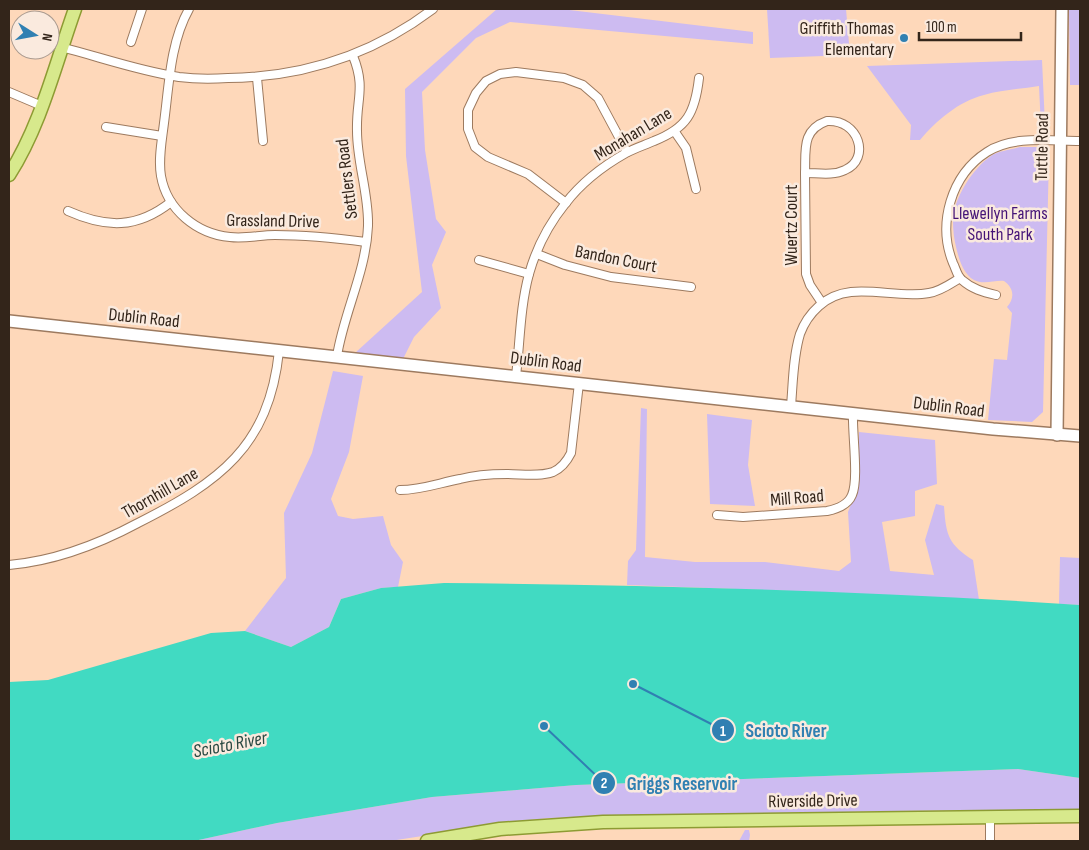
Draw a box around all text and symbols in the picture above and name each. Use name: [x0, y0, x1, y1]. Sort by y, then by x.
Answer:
north arrow: [10, 10, 60, 60]
scale bar: [919, 10, 1022, 42]
place label: Griffith Thomas Elementary: [799, 18, 894, 60]
text: 100 m: [926, 18, 957, 37]
text: N: [38, 32, 56, 43]
marker: Griffith Thomas Elementary: [898, 32, 910, 44]
street label: Monahan Lane: [591, 103, 675, 165]
street label: Tuttle Road: [1031, 113, 1053, 181]
street label: Settlers Road: [332, 138, 362, 220]
street label: Wuertz Court: [781, 184, 802, 266]
park label: Llewellyn Farms South Park: [952, 203, 1048, 245]
street label: Grassland Drive: [226, 210, 320, 232]
street label: Bandon Court: [573, 241, 659, 277]
street label: Dublin Road: [107, 304, 181, 332]
street label: Dublin Road: [509, 347, 583, 377]
street label: Dublin Road: [912, 392, 986, 422]
street label: Thornhill Lane: [118, 463, 202, 523]
street label: Mill Road: [769, 485, 825, 511]
callout: Scioto River: [710, 713, 836, 747]
text: Scioto River: [745, 720, 827, 743]
text: 1: [720, 722, 726, 741]
water label: Scioto River: [191, 726, 269, 763]
callout: Griggs Reservoir: [592, 766, 747, 800]
text: Griggs Reservoir: [627, 773, 737, 796]
text: 2: [601, 774, 607, 793]
street label: Riverside Drive: [768, 790, 858, 812]

